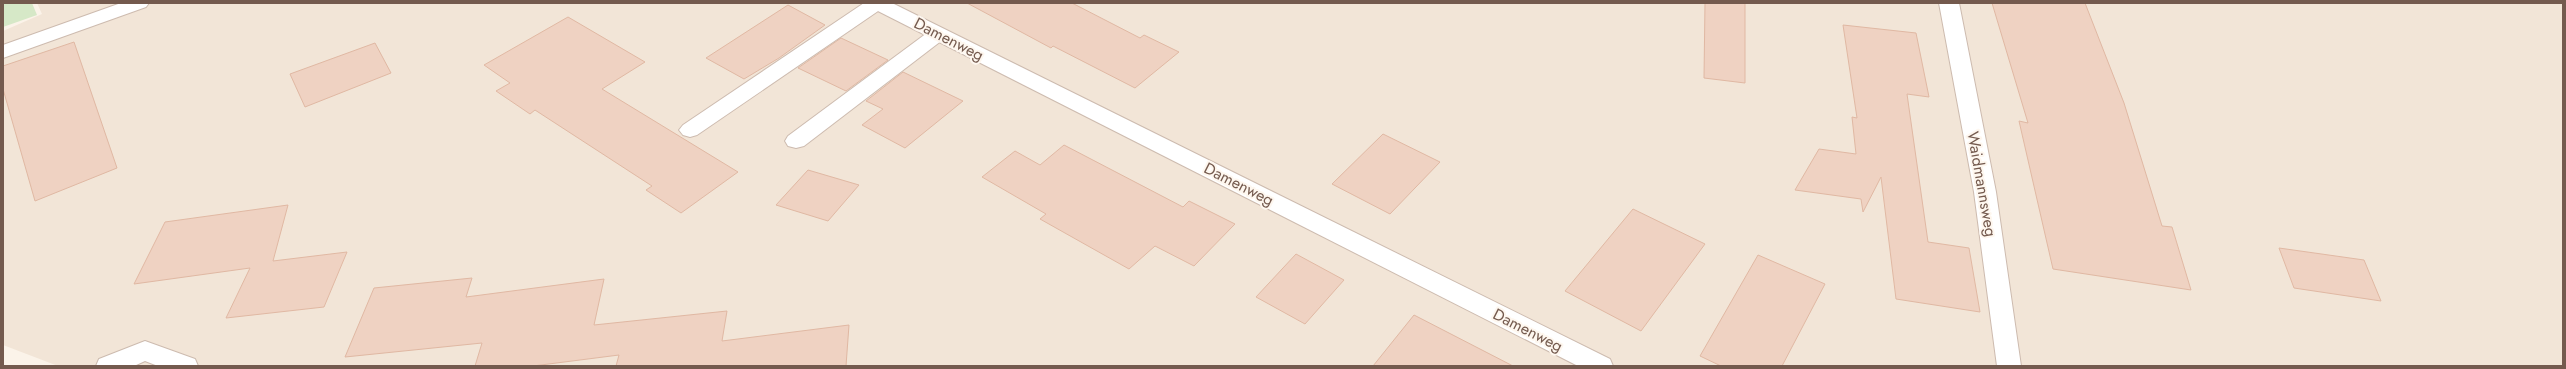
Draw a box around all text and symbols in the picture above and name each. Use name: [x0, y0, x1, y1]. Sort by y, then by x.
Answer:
street label: Damenweg: [910, 12, 988, 66]
street label: Waidmannsweg: [1961, 130, 2003, 238]
street label: Damenweg: [1200, 157, 1278, 211]
street label: Damenweg: [1489, 303, 1567, 357]

